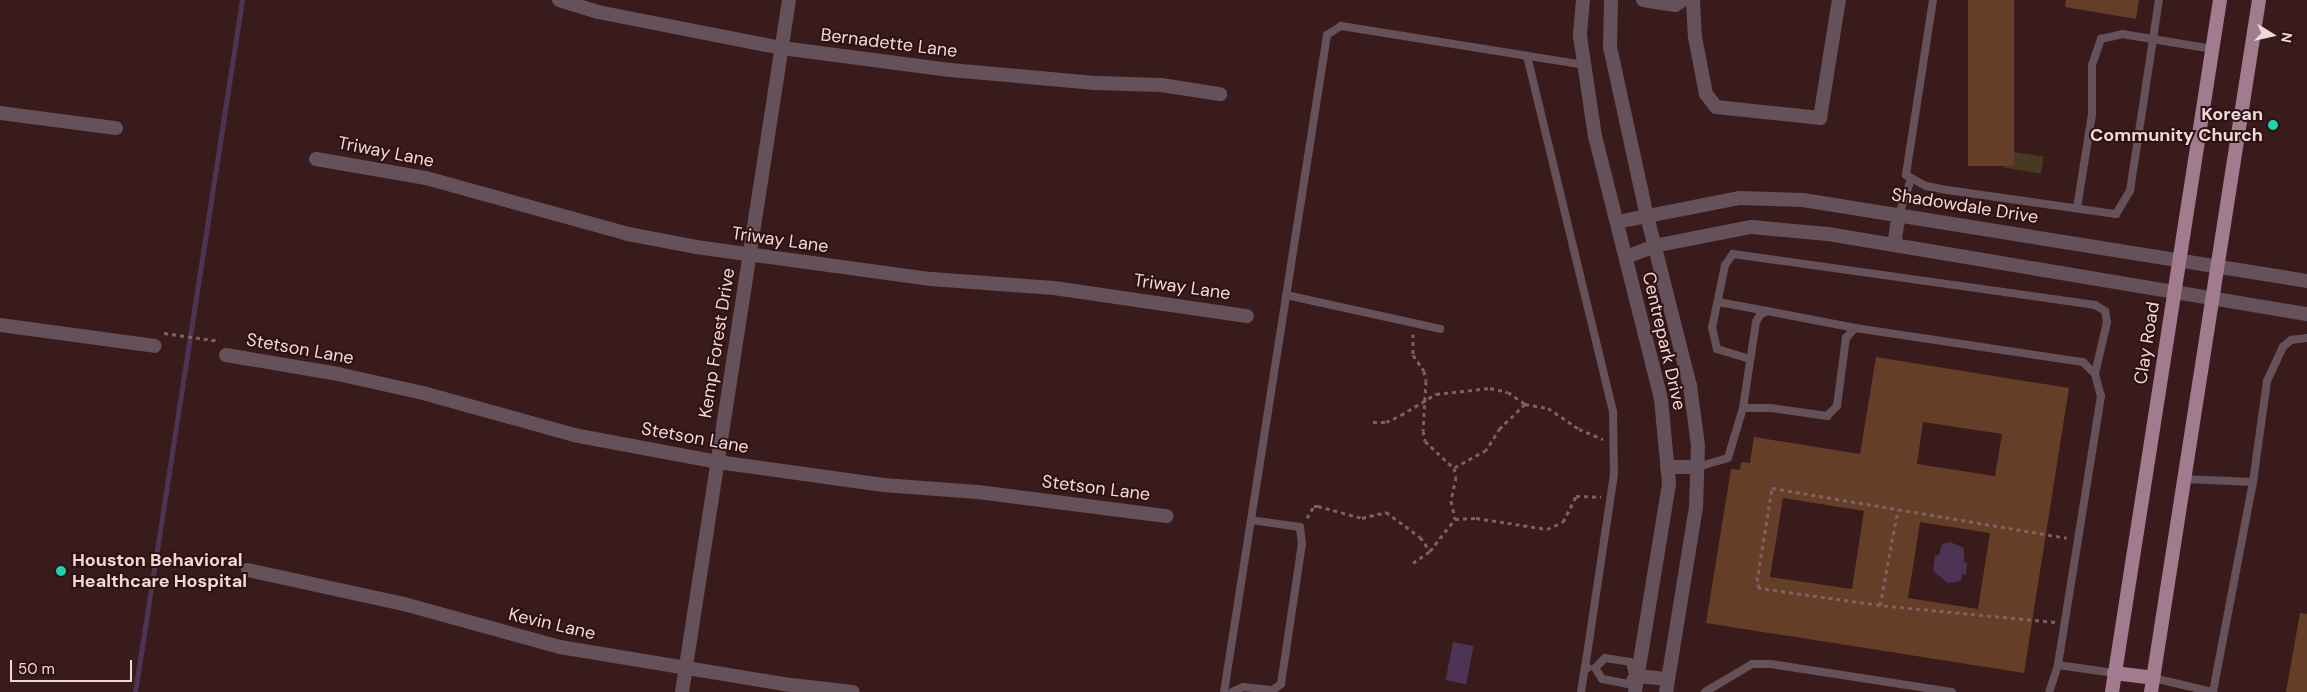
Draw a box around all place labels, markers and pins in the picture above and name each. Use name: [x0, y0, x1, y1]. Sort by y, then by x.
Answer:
place label: Korean Community Church: [2090, 104, 2263, 146]
marker: Korean Community Church: [2267, 119, 2279, 131]
place label: Houston Behavioral Healthcare Hospital: [72, 550, 247, 592]
marker: Houston Behavioral Healthcare Hospital: [54, 564, 68, 578]

